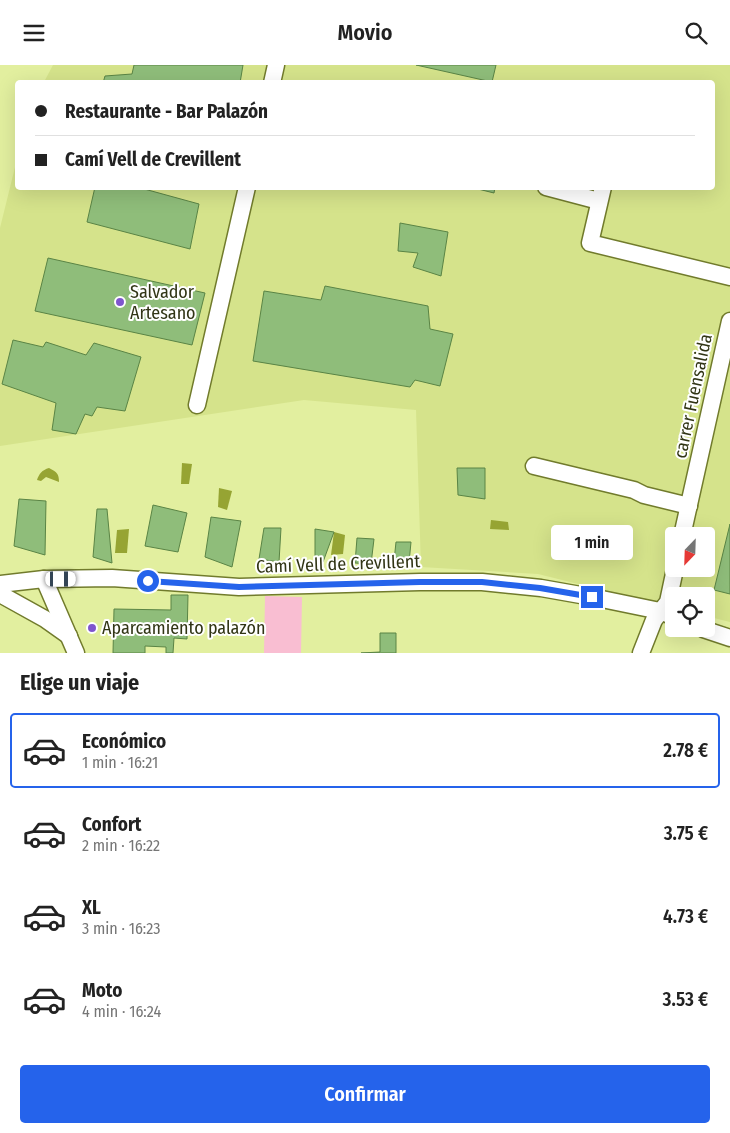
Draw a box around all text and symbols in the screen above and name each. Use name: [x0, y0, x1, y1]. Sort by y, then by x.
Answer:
icon: menu: [20, 19, 48, 47]
text: Movio: [337, 19, 393, 46]
icon: search: [682, 19, 710, 47]
text: Restaurante - Bar Palazón: [65, 100, 268, 123]
text: Camí Vell de Crevillent: [65, 148, 241, 171]
place label: Salvador Artesano: [130, 281, 196, 324]
marker: Salvador Artesano: [114, 296, 126, 308]
street label: carrer Fuensalida: [669, 332, 717, 460]
callout: 1 min: [551, 525, 633, 559]
north arrow: [665, 527, 715, 577]
map controls: [665, 527, 715, 637]
text: 1 min: [575, 533, 609, 552]
street label: Camí Vell de Crevillent: [256, 550, 421, 578]
route start: [137, 570, 159, 592]
car: [46, 572, 76, 587]
route end: [581, 586, 603, 608]
button: locate: [665, 587, 715, 637]
place label: Aparcamiento palazón: [102, 617, 265, 639]
marker: Aparcamiento palazón: [86, 622, 98, 634]
text: Elige un viaje: [20, 669, 139, 696]
icon: car: [22, 728, 67, 773]
text: Económico: [82, 730, 166, 753]
text: 2.78 €: [663, 739, 708, 762]
text: 1 min · 16:21: [82, 753, 158, 772]
icon: car: [22, 811, 67, 856]
text: Confort: [82, 813, 142, 836]
text: 3.75 €: [664, 822, 708, 845]
text: 2 min · 16:22: [82, 836, 160, 855]
icon: car: [22, 894, 67, 939]
text: XL: [82, 896, 101, 919]
text: 4.73 €: [663, 905, 708, 928]
text: 3 min · 16:23: [82, 919, 160, 938]
icon: car: [22, 977, 67, 1022]
text: Moto: [82, 979, 122, 1002]
text: 3.53 €: [662, 988, 708, 1011]
text: 4 min · 16:24: [82, 1002, 161, 1021]
button: Confirmar: [20, 1065, 710, 1123]

